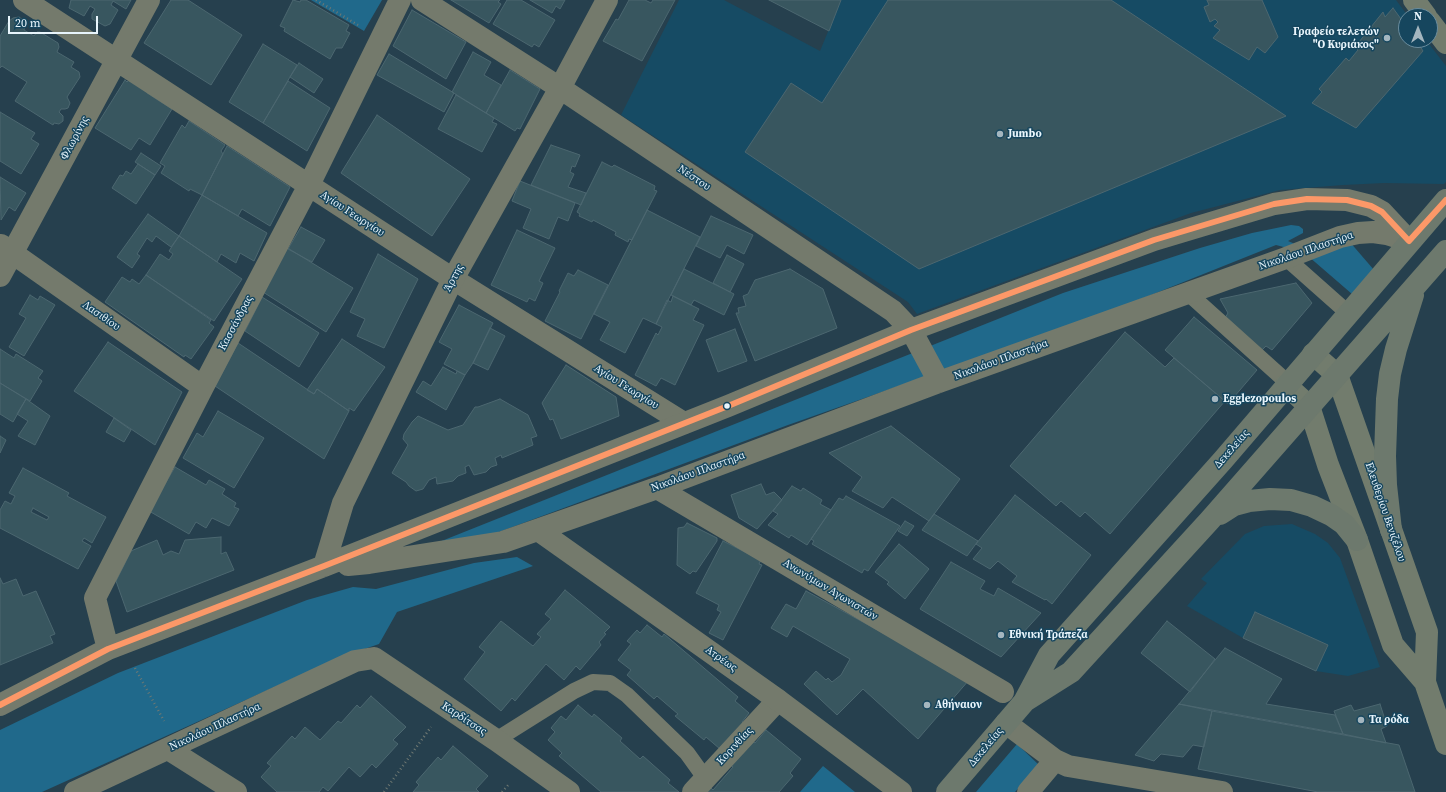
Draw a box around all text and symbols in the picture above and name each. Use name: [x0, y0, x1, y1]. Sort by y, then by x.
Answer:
scale bar: [10, 8, 100, 34]
north arrow: [1398, 8, 1438, 48]
text: N: [1414, 9, 1422, 24]
text: 20 m: [15, 15, 41, 31]
place label: Γραφείο τελετών "Ο Κυριάκος": [1293, 25, 1379, 51]
marker: Γραφείο τελετών "Ο Κυριάκος": [1382, 33, 1392, 43]
street label: Φλωρίνης: [58, 114, 92, 162]
place label: Jumbo: [1008, 127, 1042, 141]
marker: Jumbo: [995, 129, 1005, 139]
street label: Νέστου: [675, 162, 713, 194]
street label: Αγίου Γεωργίου: [317, 188, 387, 240]
street label: Νικολάου Πλαστήρα: [1257, 229, 1355, 273]
street label: Άρτης: [441, 262, 467, 294]
street label: Κασσάνδρας: [216, 293, 256, 353]
street label: Λασιθίου: [80, 298, 122, 334]
street label: Νικολάου Πλαστήρα: [952, 337, 1050, 383]
street label: Αγίου Γεωργίου: [591, 362, 661, 412]
place label: Egglezopoulos: [1223, 392, 1296, 406]
marker: Egglezopoulos: [1210, 394, 1220, 404]
unlabelled marker: [722, 401, 732, 411]
street label: Δεκελείας: [1212, 427, 1252, 471]
street label: Νικολάου Πλαστήρα: [649, 449, 747, 495]
street label: Ελευθερίου Βενιζέλου: [1362, 461, 1408, 563]
street label: Ανωνύμων Αγωνιστών: [780, 557, 880, 623]
place label: Εθνική Τράπεζα: [1009, 628, 1088, 642]
marker: Εθνική Τράπεζα: [996, 630, 1006, 640]
street label: Ατρέως: [702, 643, 740, 675]
place label: Αθήναιον: [935, 698, 982, 712]
street label: Νικολάου Πλαστήρα: [167, 700, 263, 754]
street label: Καρδίτσας: [439, 700, 489, 738]
marker: Αθήναιον: [922, 700, 932, 710]
place label: Τα ρόδα: [1369, 713, 1409, 727]
marker: Τα ρόδα: [1356, 715, 1366, 725]
street label: Κορινθίας: [714, 724, 756, 768]
street label: Δεκελείας: [966, 725, 1006, 769]

